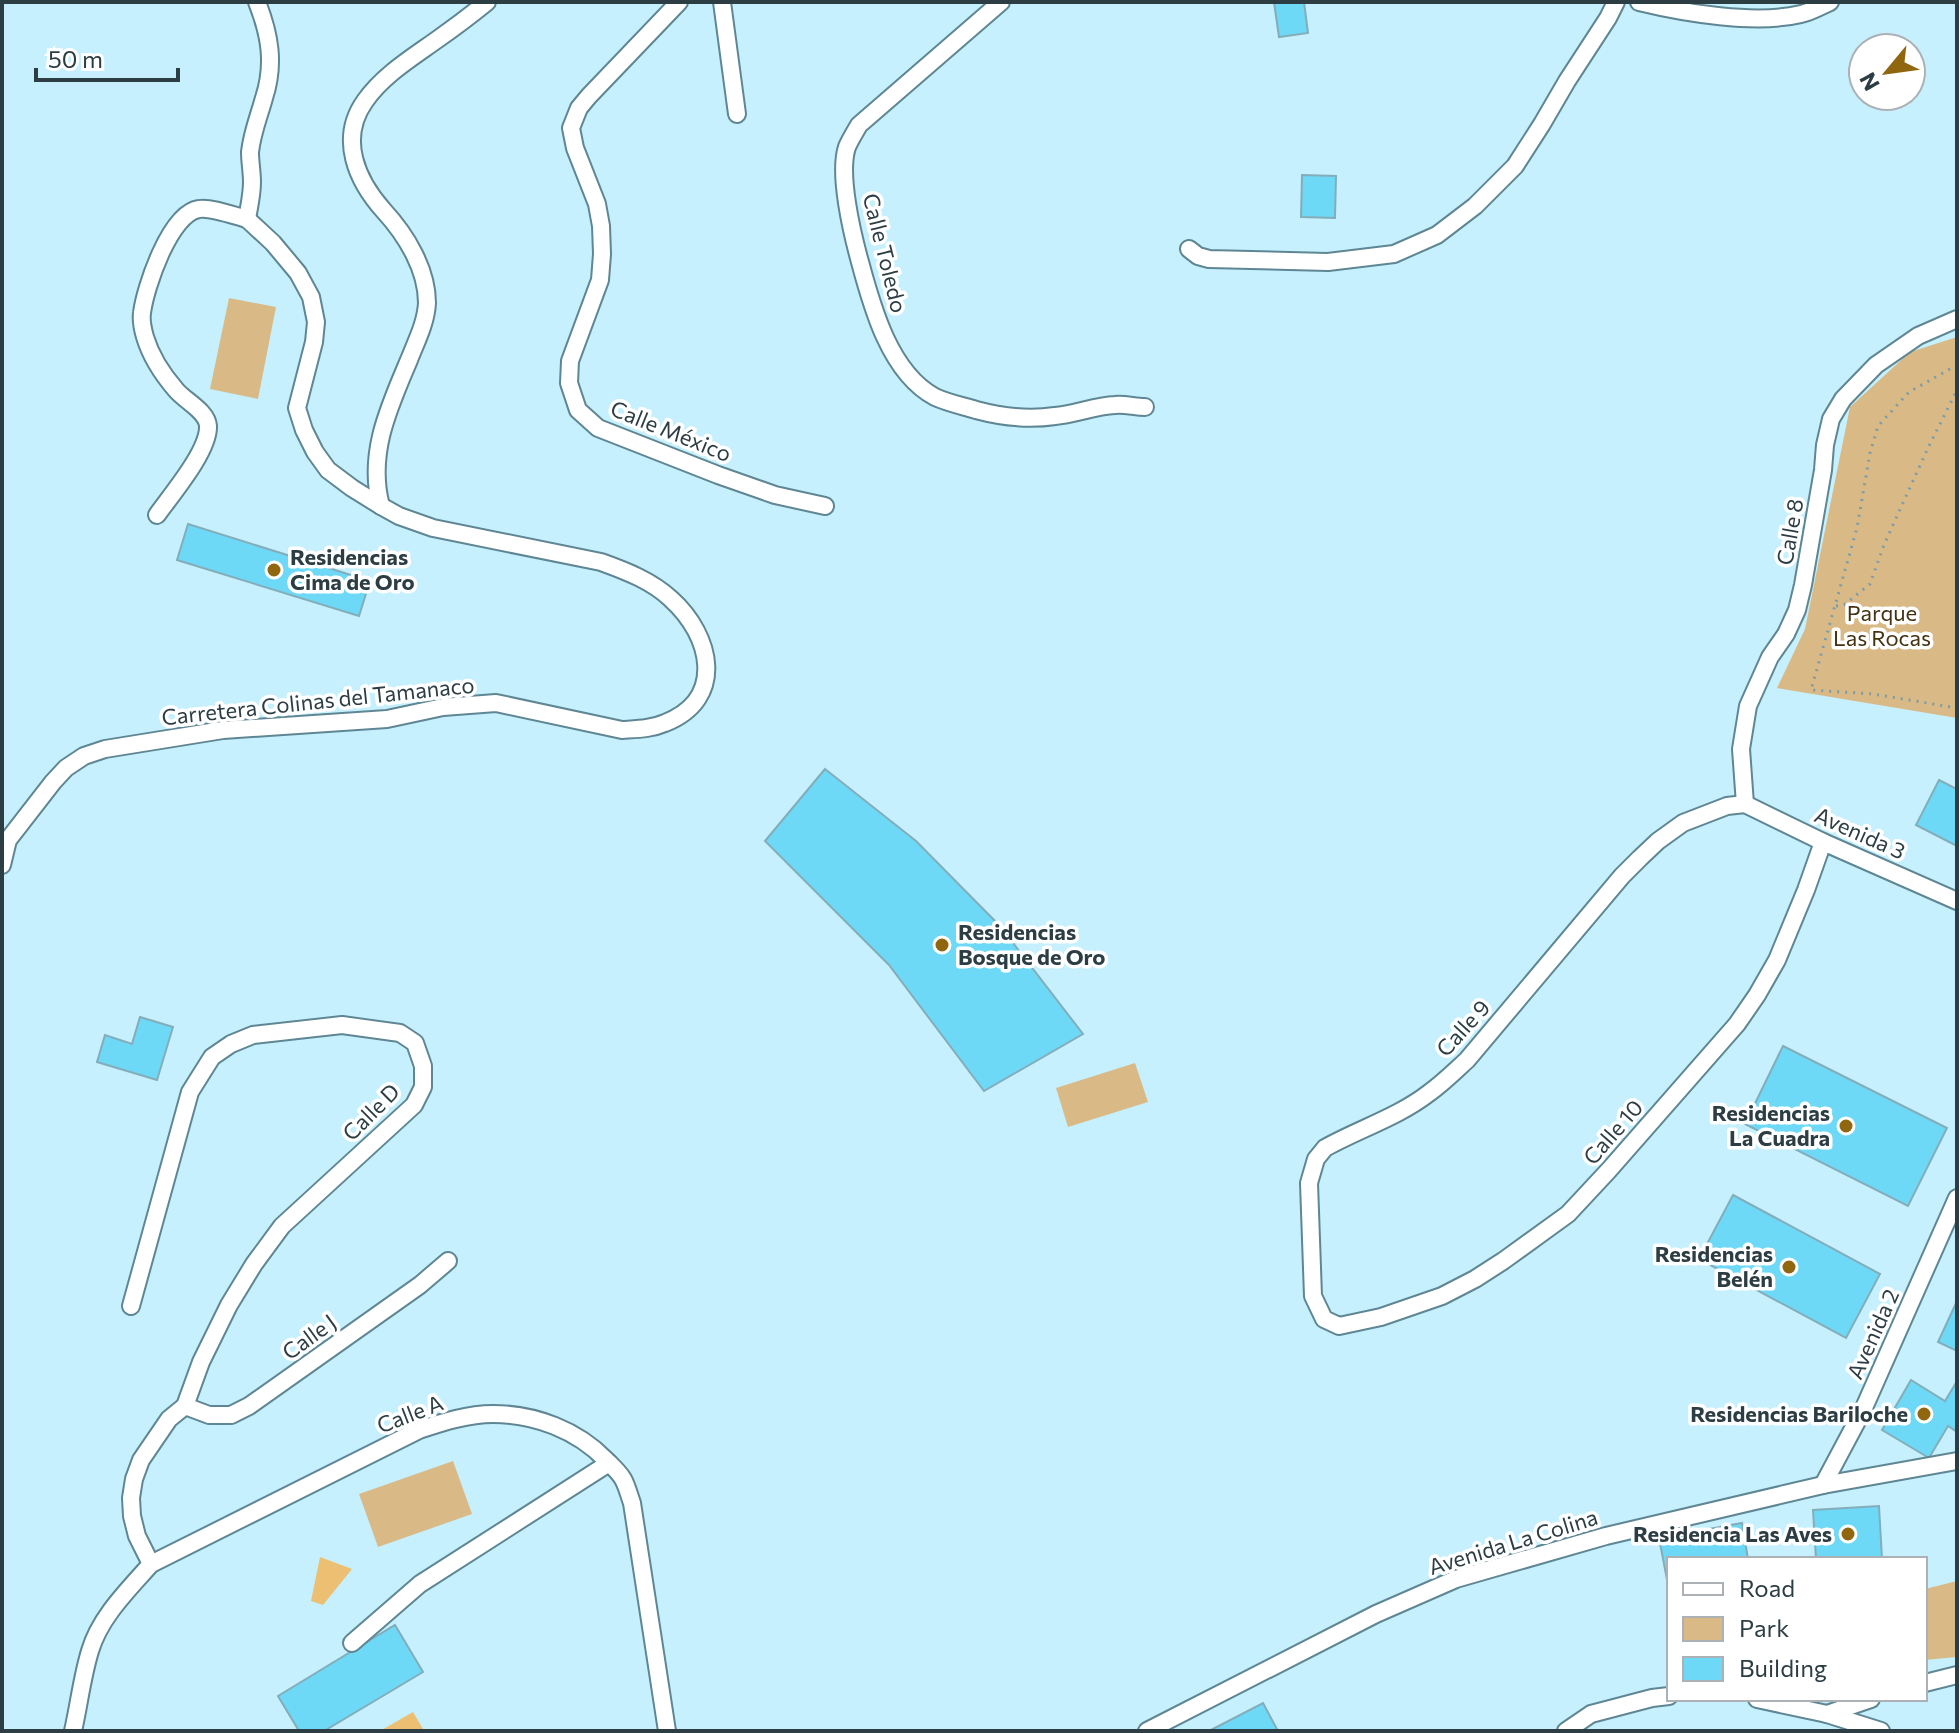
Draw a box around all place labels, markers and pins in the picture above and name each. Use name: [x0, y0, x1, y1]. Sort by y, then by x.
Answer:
place label: Residencias Cima de Oro: [290, 543, 415, 595]
marker: Residencias Cima de Oro: [265, 561, 283, 579]
place label: Residencias Bosque de Oro: [958, 918, 1106, 970]
marker: Residencias Bosque de Oro: [933, 936, 951, 954]
place label: Residencias La Cuadra: [1712, 1099, 1830, 1151]
marker: Residencias La Cuadra: [1837, 1117, 1855, 1135]
place label: Residencias Belén: [1655, 1240, 1773, 1292]
marker: Residencias Belén: [1780, 1258, 1798, 1276]
place label: Residencias Bariloche: [1690, 1400, 1908, 1427]
marker: Residencias Bariloche: [1915, 1405, 1933, 1423]
place label: Residencia Las Aves: [1633, 1520, 1832, 1547]
marker: Residencia Las Aves: [1839, 1525, 1857, 1543]

